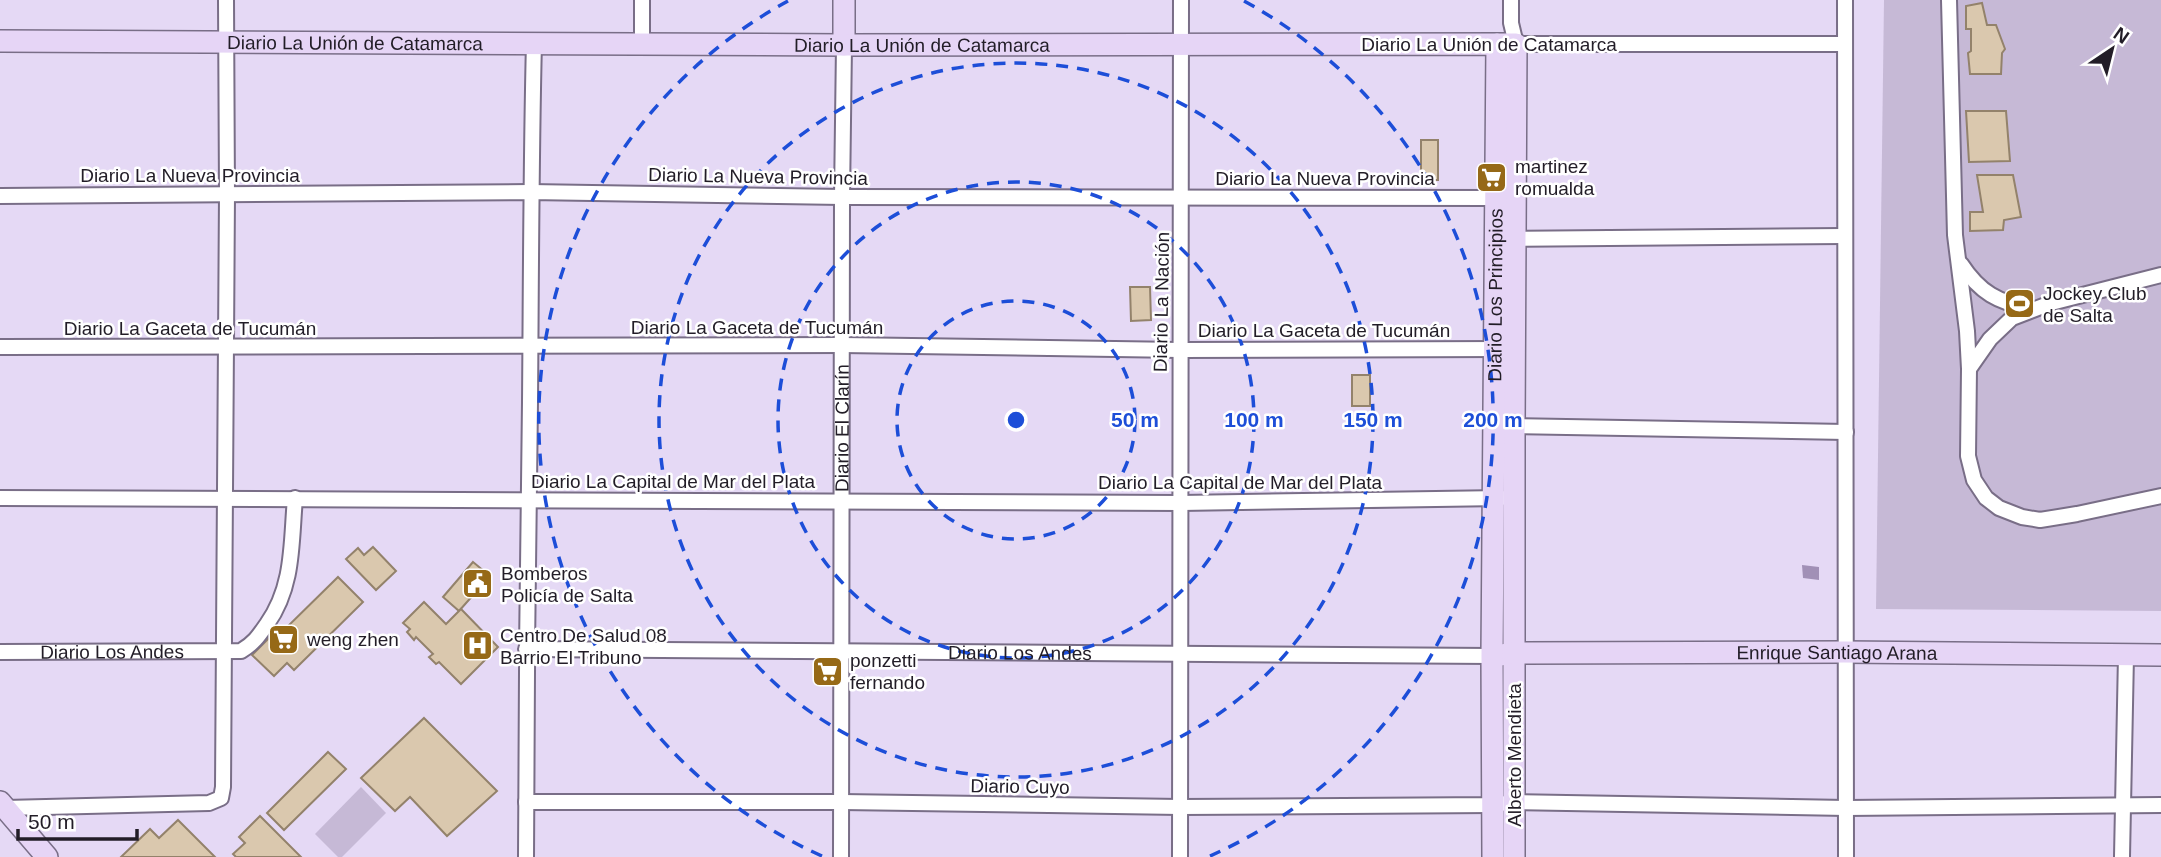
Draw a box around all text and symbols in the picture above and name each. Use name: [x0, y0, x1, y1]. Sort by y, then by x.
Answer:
north arrow: [2077, 14, 2147, 84]
text: N: [2110, 23, 2133, 48]
street label: Diario La Unión de Catamarca: [227, 32, 483, 54]
street label: Diario La Unión de Catamarca: [1361, 34, 1617, 55]
street label: Diario La Unión de Catamarca: [794, 35, 1050, 56]
place label: martinez romualda: [1515, 156, 1595, 199]
supermarket icon: martinez romualda: [1475, 160, 1509, 194]
street label: Diario La Nueva Provincia: [648, 164, 868, 189]
street label: Diario La Nueva Provincia: [80, 165, 300, 186]
street label: Diario La Nueva Provincia: [1215, 168, 1435, 189]
street label: Diario Los Principios: [1484, 208, 1507, 382]
street label: Diario La Nación: [1150, 232, 1173, 372]
place label: Jockey Club de Salta: [2043, 283, 2147, 326]
sports icon: Jockey Club de Salta: [2003, 287, 2037, 321]
street label: Diario La Gaceta de Tucumán: [631, 317, 883, 338]
street label: Diario La Gaceta de Tucumán: [64, 318, 316, 339]
street label: Diario La Gaceta de Tucumán: [1198, 320, 1450, 341]
street label: Diario El Clarín: [832, 364, 853, 492]
centre of rings: [1004, 408, 1028, 432]
text: 50 m: [1111, 408, 1159, 431]
text: 100 m: [1224, 408, 1284, 431]
text: 150 m: [1343, 408, 1403, 431]
text: 200 m: [1463, 408, 1523, 431]
street label: Diario La Capital de Mar del Plata: [531, 471, 815, 492]
street label: Diario La Capital de Mar del Plata: [1098, 472, 1382, 493]
place label: Bomberos Policía de Salta: [501, 563, 633, 606]
public building icon: Bomberos Policía de Salta: [461, 567, 495, 601]
supermarket icon: weng zhen: [267, 622, 301, 656]
place label: Centro De Salud 08 Barrio El Tribuno: [500, 625, 667, 668]
place label: weng zhen: [306, 629, 399, 650]
hospital icon: Centro De Salud 08 Barrio El Tribuno: [460, 629, 494, 663]
street label: Diario Los Andes: [40, 641, 184, 663]
street label: Diario Los Andes: [948, 642, 1092, 664]
street label: Enrique Santiago Arana: [1736, 642, 1938, 664]
place label: ponzetti fernando: [850, 650, 925, 693]
supermarket icon: ponzetti fernando: [810, 654, 844, 688]
street label: Alberto Mendieta: [1504, 683, 1525, 827]
street label: Diario Cuyo: [970, 775, 1070, 798]
scale bar: [18, 798, 136, 842]
text: 50 m: [28, 810, 75, 833]

